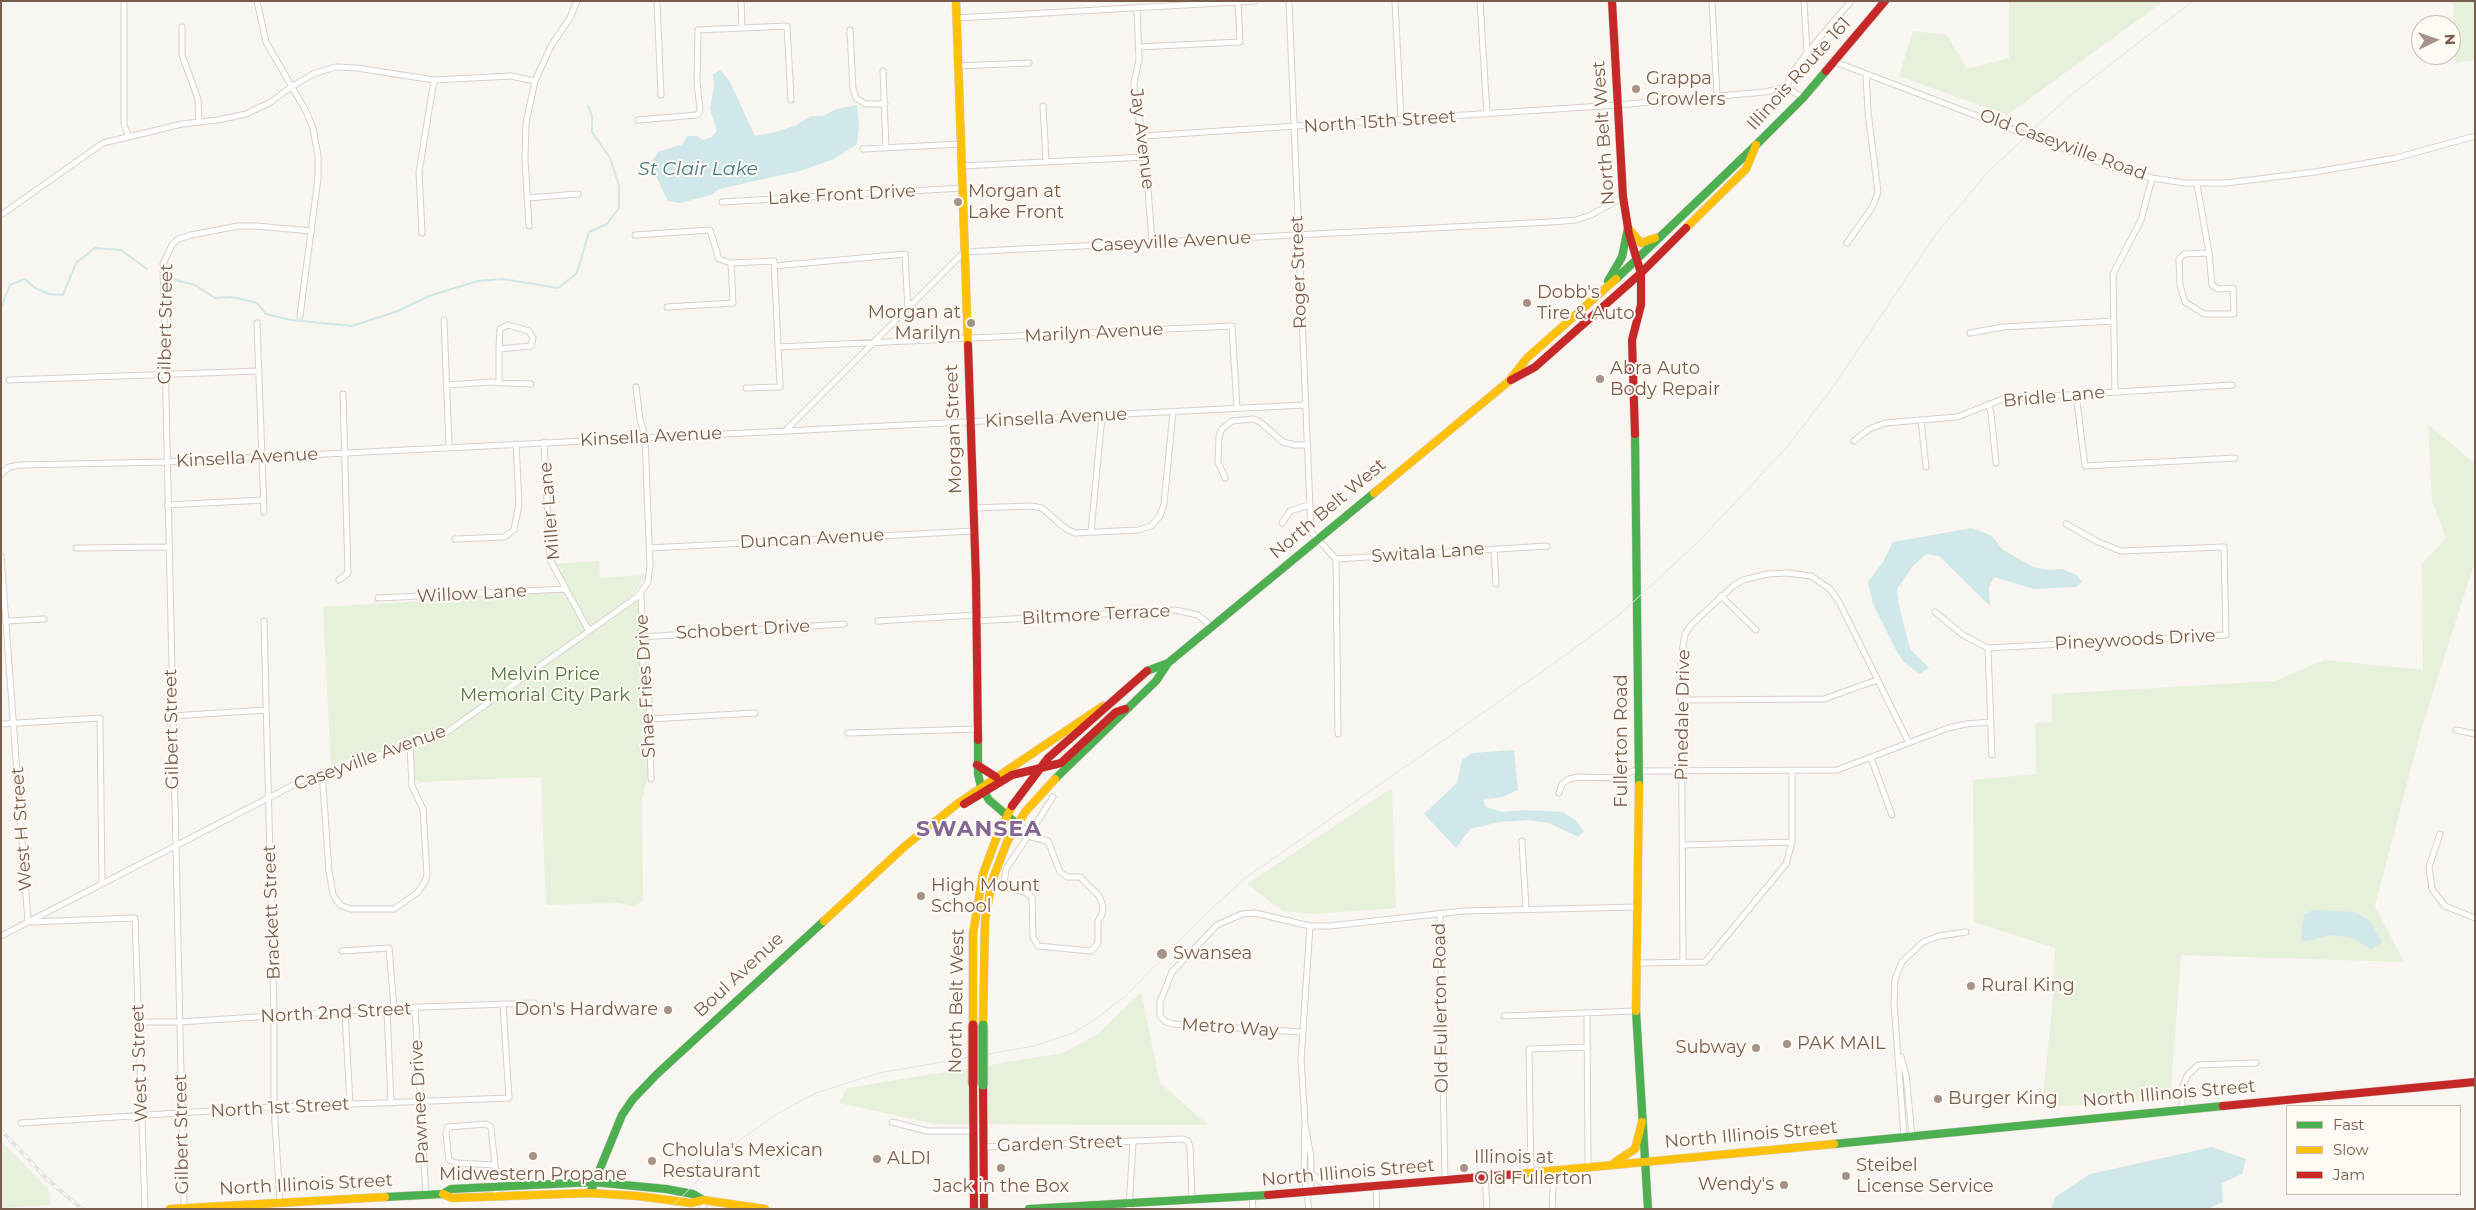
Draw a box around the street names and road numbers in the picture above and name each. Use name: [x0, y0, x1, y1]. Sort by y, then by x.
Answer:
street label: Illinois Route 161: [1743, 13, 1855, 135]
street label: North Belt West: [1588, 60, 1620, 206]
street label: Jay Avenue: [1125, 87, 1159, 191]
street label: Old Caseyville Road: [1976, 105, 2150, 185]
street label: North 15th Street: [1303, 106, 1457, 138]
street label: Lake Front Drive: [768, 180, 916, 210]
street label: Roger Street: [1286, 215, 1312, 329]
street label: Caseyville Avenue: [1090, 227, 1252, 257]
street label: Gilbert Street: [154, 264, 178, 384]
street label: Marilyn Avenue: [1024, 319, 1164, 347]
street label: Morgan Street: [941, 364, 967, 494]
street label: Bridle Lane: [2002, 382, 2106, 412]
street label: Kinsella Avenue: [984, 403, 1128, 433]
street label: Kinsella Avenue: [579, 422, 723, 452]
street label: Kinsella Avenue: [175, 443, 319, 473]
street label: North Belt West: [1266, 454, 1390, 564]
street label: Miller Lane: [535, 461, 565, 561]
street label: Duncan Avenue: [739, 524, 885, 554]
street label: Switala Lane: [1371, 538, 1485, 568]
street label: Willow Lane: [416, 580, 528, 608]
street label: Biltmore Terrace: [1021, 600, 1171, 630]
street label: Shae Fries Drive: [631, 613, 661, 759]
street label: Schobert Drive: [675, 616, 811, 644]
street label: Pineywoods Drive: [2054, 625, 2216, 655]
street label: Pinedale Drive: [1671, 649, 1695, 781]
street label: Gilbert Street: [160, 669, 184, 789]
street label: Fullerton Road: [1611, 674, 1633, 808]
street label: Caseyville Avenue: [291, 720, 449, 796]
street label: West H Street: [7, 766, 37, 892]
street label: Brackett Street: [259, 844, 285, 980]
street label: Old Fullerton Road: [1429, 923, 1453, 1093]
street label: Boul Avenue: [690, 928, 788, 1022]
street label: North Belt West: [945, 928, 969, 1074]
street label: North 2nd Street: [260, 998, 412, 1028]
street label: West J Street: [127, 1003, 153, 1123]
street label: Metro Way: [1181, 1014, 1279, 1042]
street label: Pawnee Drive: [406, 1039, 434, 1165]
street label: Gilbert Street: [170, 1074, 194, 1194]
street label: North Illinois Street: [2082, 1076, 2256, 1112]
street label: North 1st Street: [210, 1094, 350, 1122]
street label: North Illinois Street: [1664, 1117, 1838, 1153]
street label: Garden Street: [997, 1131, 1123, 1157]
street label: North Illinois Street: [1261, 1155, 1435, 1191]
street label: North Illinois Street: [219, 1170, 393, 1200]

